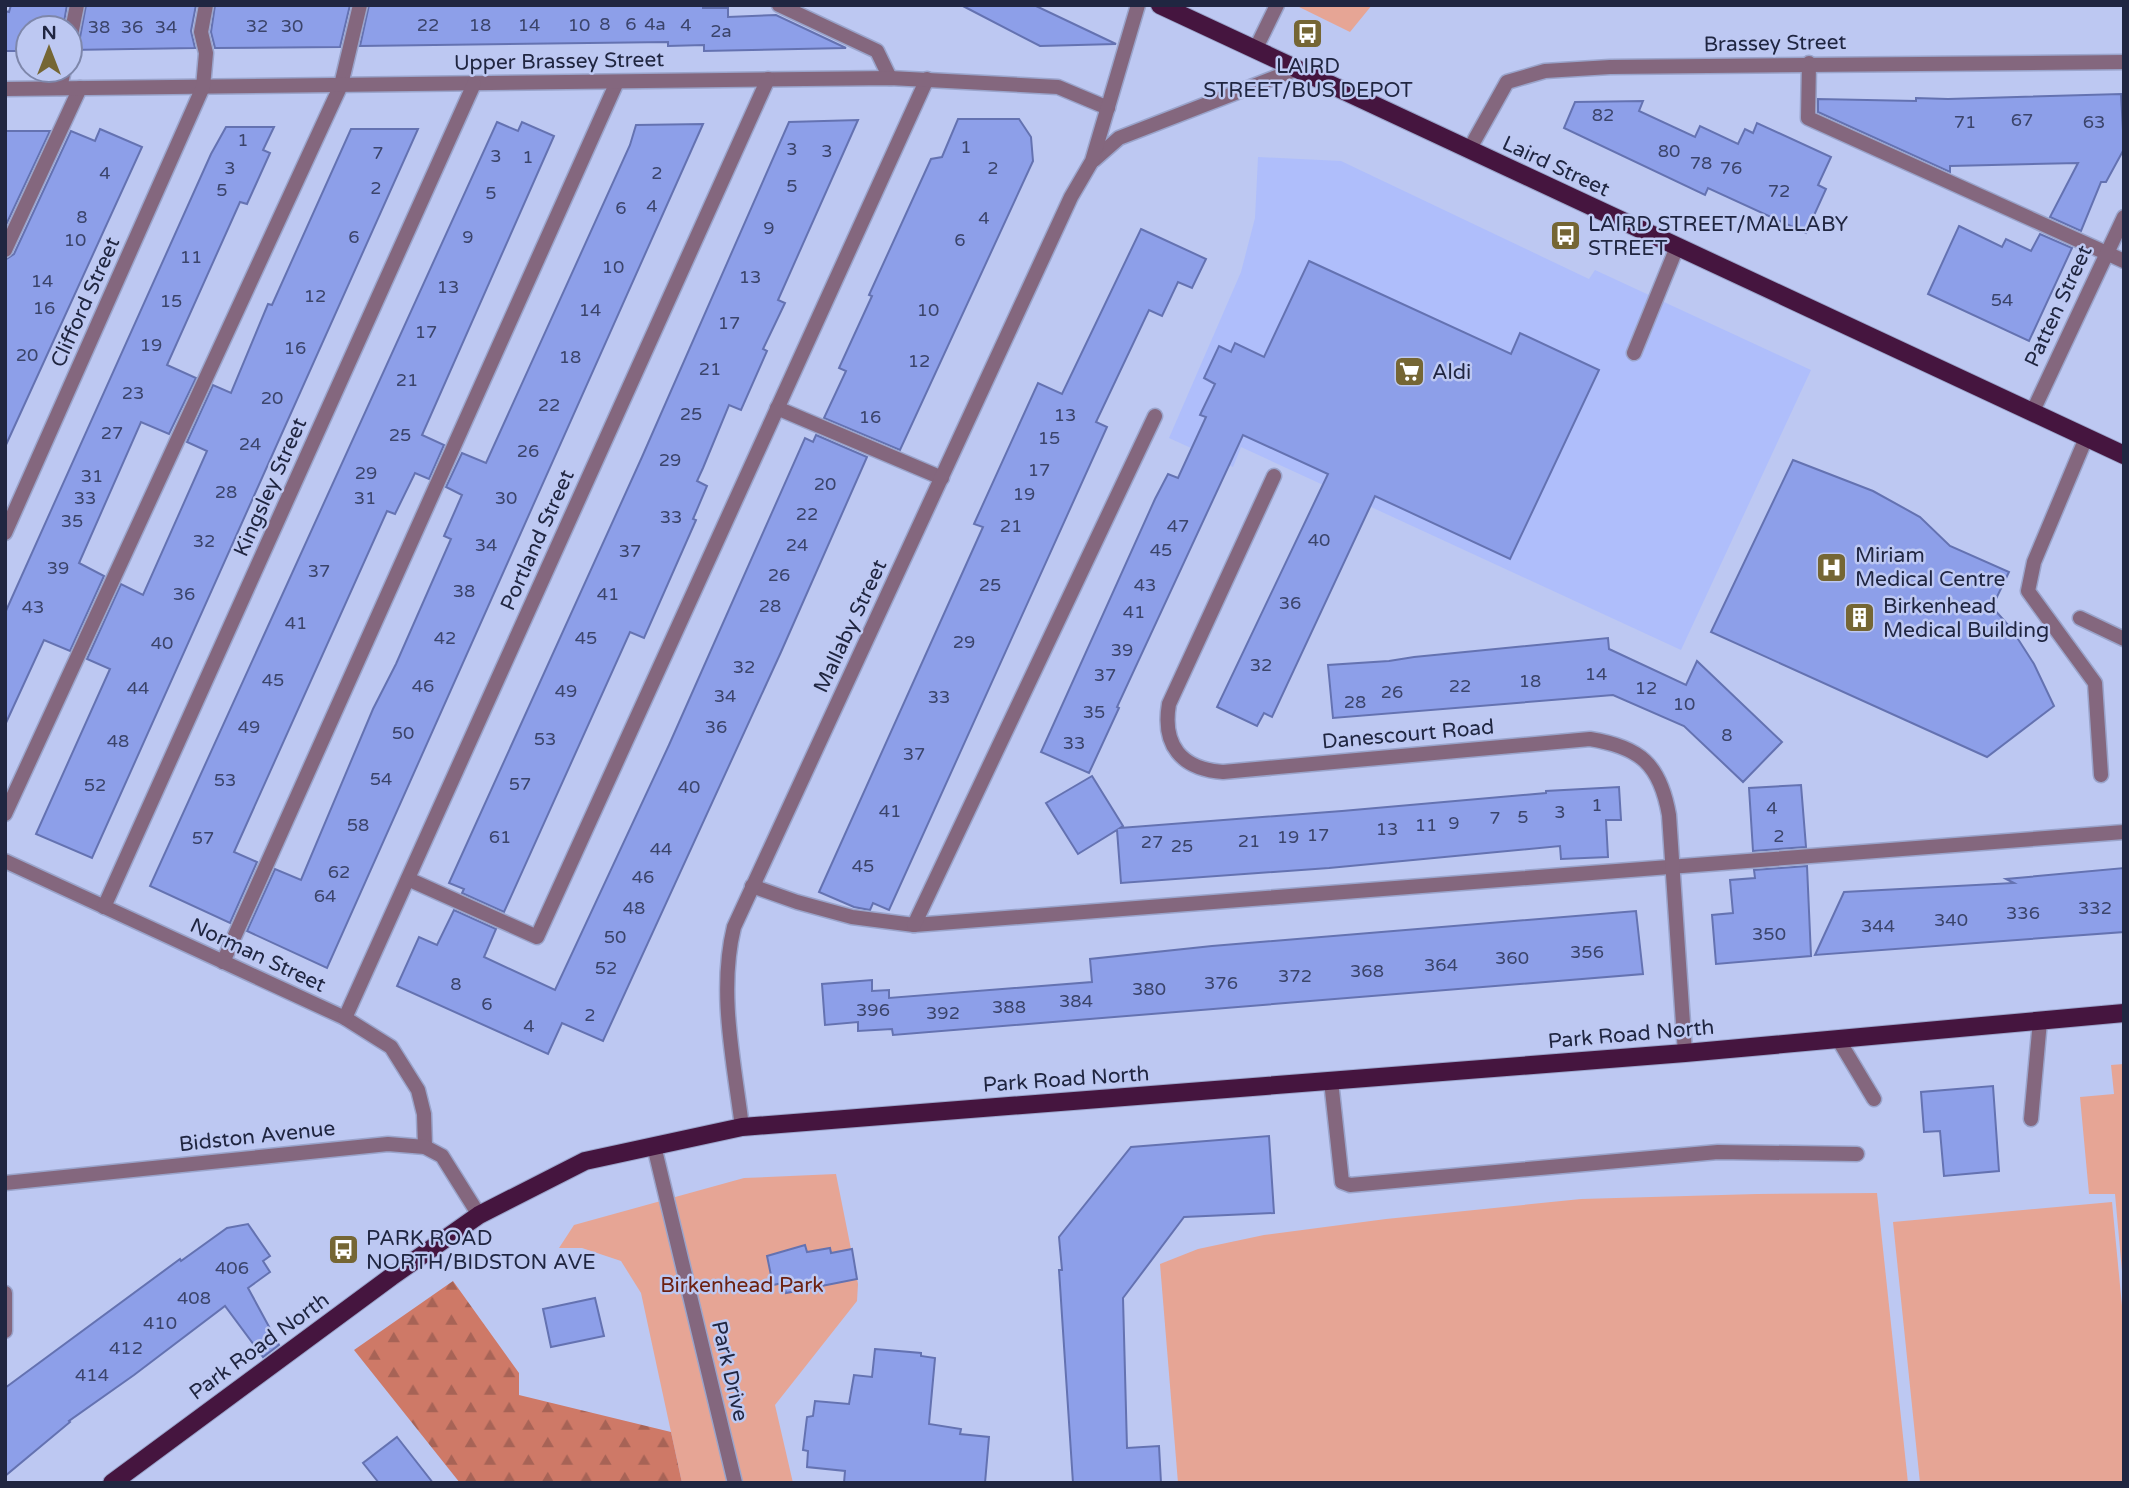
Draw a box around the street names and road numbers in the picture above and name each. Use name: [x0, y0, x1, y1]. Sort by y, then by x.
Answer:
street label: Brassey Street: [1703, 30, 1847, 57]
street label: Upper Brassey Street: [454, 47, 664, 76]
street label: Laird Street: [1498, 131, 1613, 202]
street label: Clifford Street: [46, 233, 125, 371]
street label: Patten Street: [2019, 241, 2097, 371]
street label: Kingsley Street: [229, 414, 312, 560]
street label: Portland Street: [495, 466, 580, 614]
street label: Mallaby Street: [809, 556, 892, 697]
street label: Danescourt Road: [1321, 715, 1495, 754]
street label: Norman Street: [186, 913, 330, 998]
street label: Park Road North: [1547, 1015, 1715, 1054]
street label: Park Road North: [982, 1061, 1150, 1098]
street label: Bidston Avenue: [178, 1116, 336, 1157]
street label: Park Road North: [184, 1287, 334, 1406]
street label: Park Drive: [706, 1319, 753, 1424]

